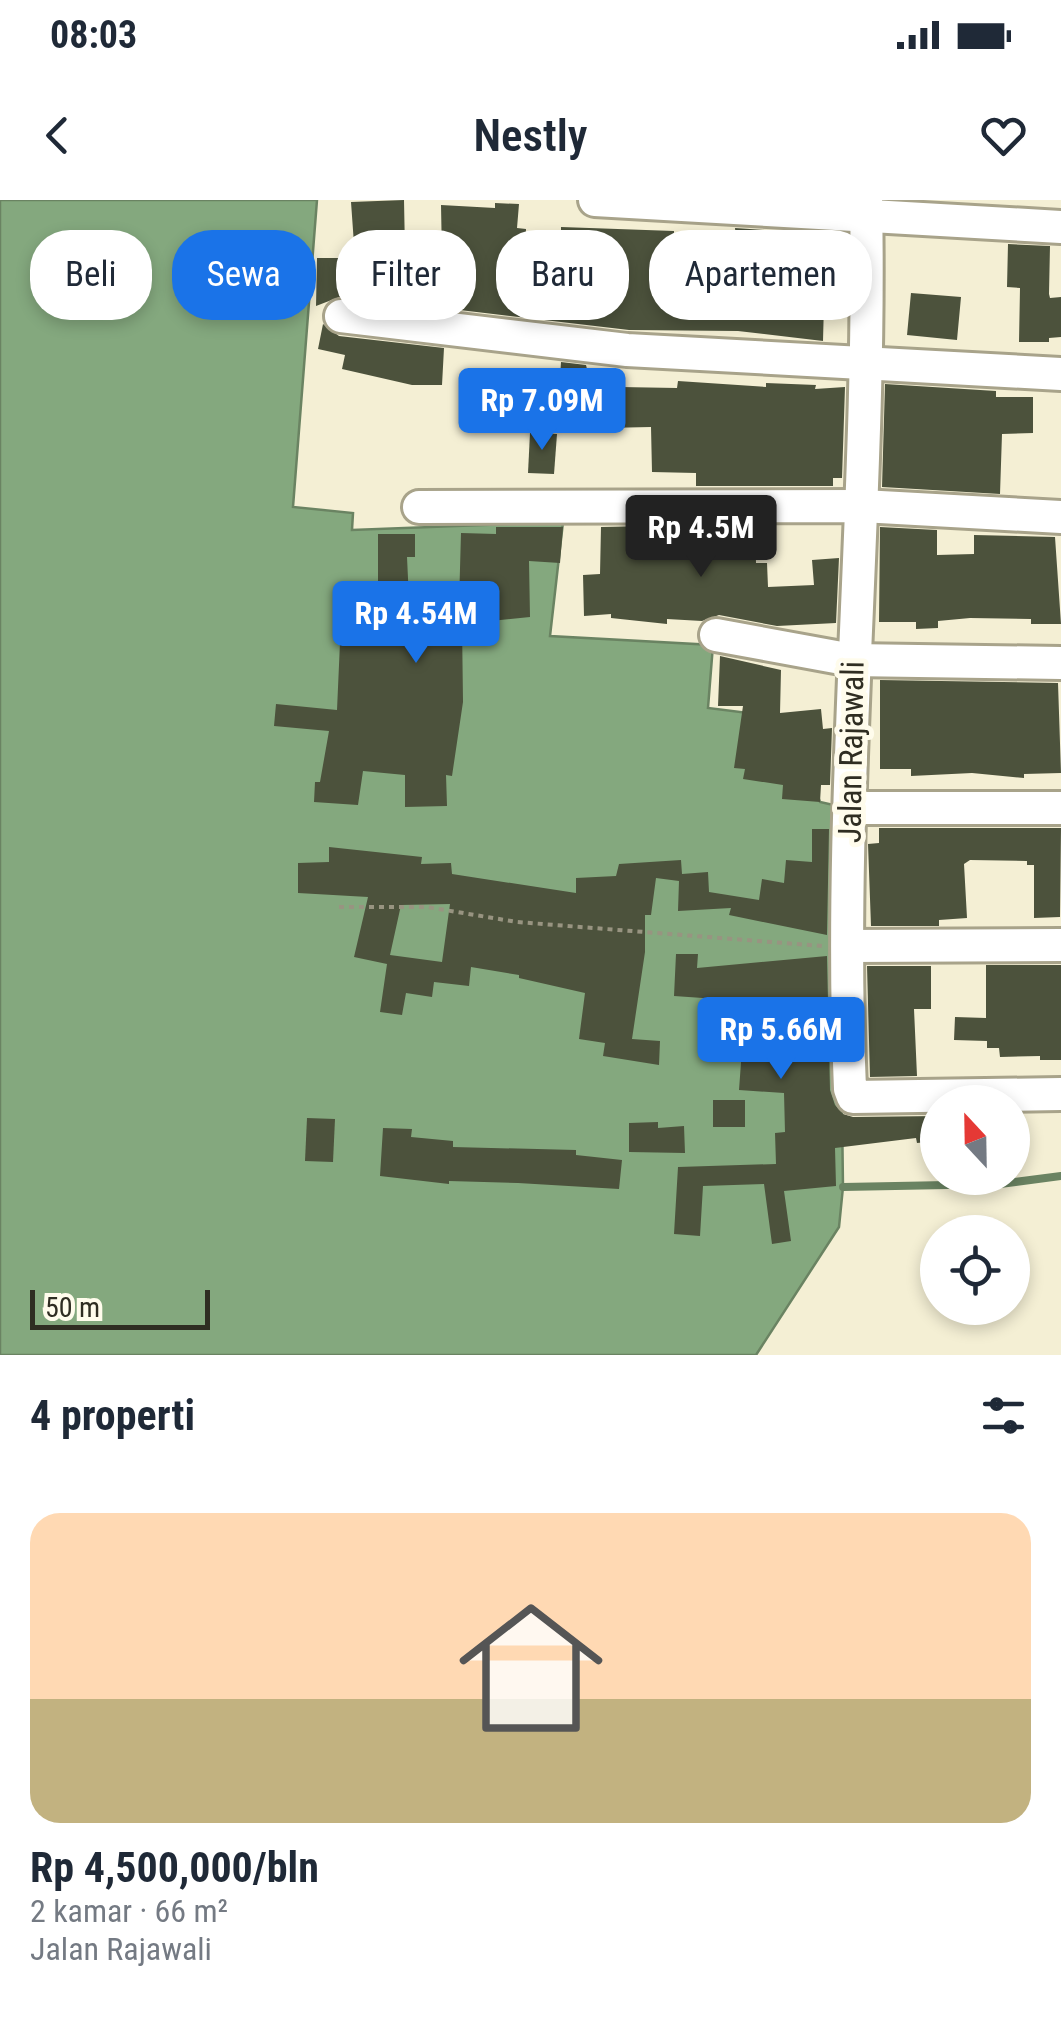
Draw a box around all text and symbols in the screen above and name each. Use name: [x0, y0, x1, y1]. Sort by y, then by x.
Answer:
text: 08:03: [50, 13, 137, 57]
icon: back: [30, 108, 85, 163]
icon: heart: [976, 108, 1031, 163]
text: Nestly: [473, 109, 588, 162]
chip: Beli: [30, 230, 152, 320]
chip: Sewa: [172, 230, 316, 320]
chip: Filter: [336, 230, 476, 320]
chip: Baru: [496, 230, 629, 320]
chip: Apartemen: [649, 230, 872, 320]
pin: Rp 7.09M: [439, 368, 645, 453]
text: Rp 7.09M: [481, 381, 604, 419]
pin: Rp 4.5M: [609, 495, 793, 580]
text: Rp 4.5M: [648, 508, 754, 546]
pin: Rp 4.54M: [313, 581, 519, 666]
text: Rp 4.54M: [355, 594, 478, 632]
street label: Jalan Rajawali: [830, 661, 872, 843]
pin: Rp 5.66M: [678, 997, 884, 1082]
text: Rp 5.66M: [720, 1010, 843, 1048]
north arrow: [920, 1085, 1030, 1195]
map controls: [920, 1085, 1030, 1325]
button: locate: [920, 1215, 1030, 1325]
scale bar: [30, 1285, 210, 1330]
text: 50 m: [45, 1291, 100, 1324]
icon: filters: [976, 1388, 1031, 1443]
text: 4 properti: [30, 1391, 195, 1440]
icon: home: [441, 1578, 621, 1758]
text: Rp 4,500,000/bln: [30, 1843, 319, 1892]
text: 2 kamar · 66 m²: [30, 1892, 228, 1930]
text: Jalan Rajawali: [30, 1930, 212, 1968]

